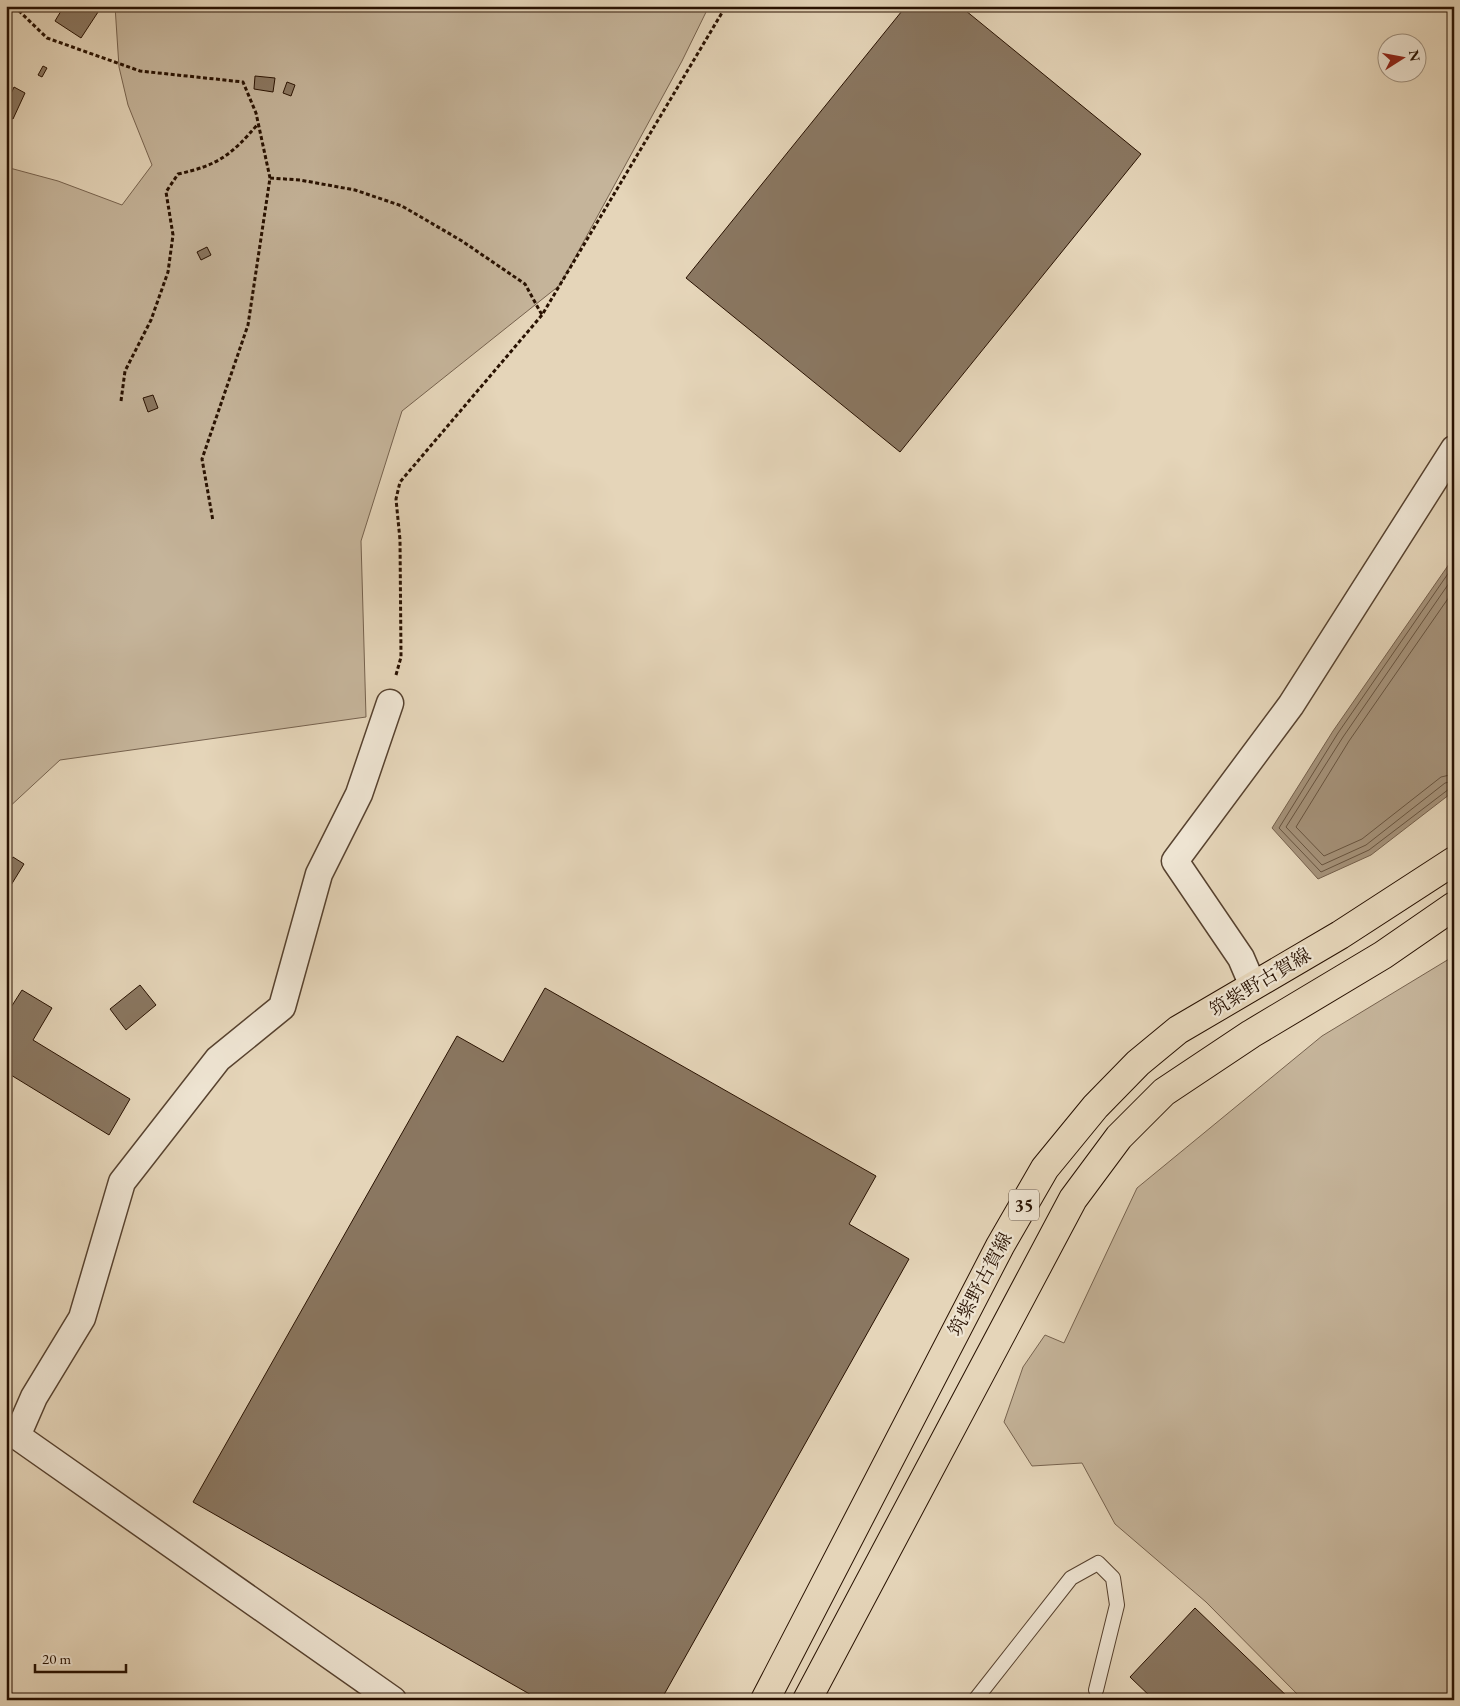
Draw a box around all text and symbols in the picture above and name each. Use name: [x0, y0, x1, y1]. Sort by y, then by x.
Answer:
north arrow: [1378, 32, 1428, 82]
text: N: [1405, 48, 1425, 63]
street label: 筑紫野古賀線: [1205, 942, 1315, 1022]
road number: 35: [1009, 1190, 1039, 1220]
street label: 筑紫野古賀線: [942, 1228, 1018, 1340]
scale bar: [35, 1641, 126, 1673]
text: 20 m: [42, 1649, 71, 1668]

